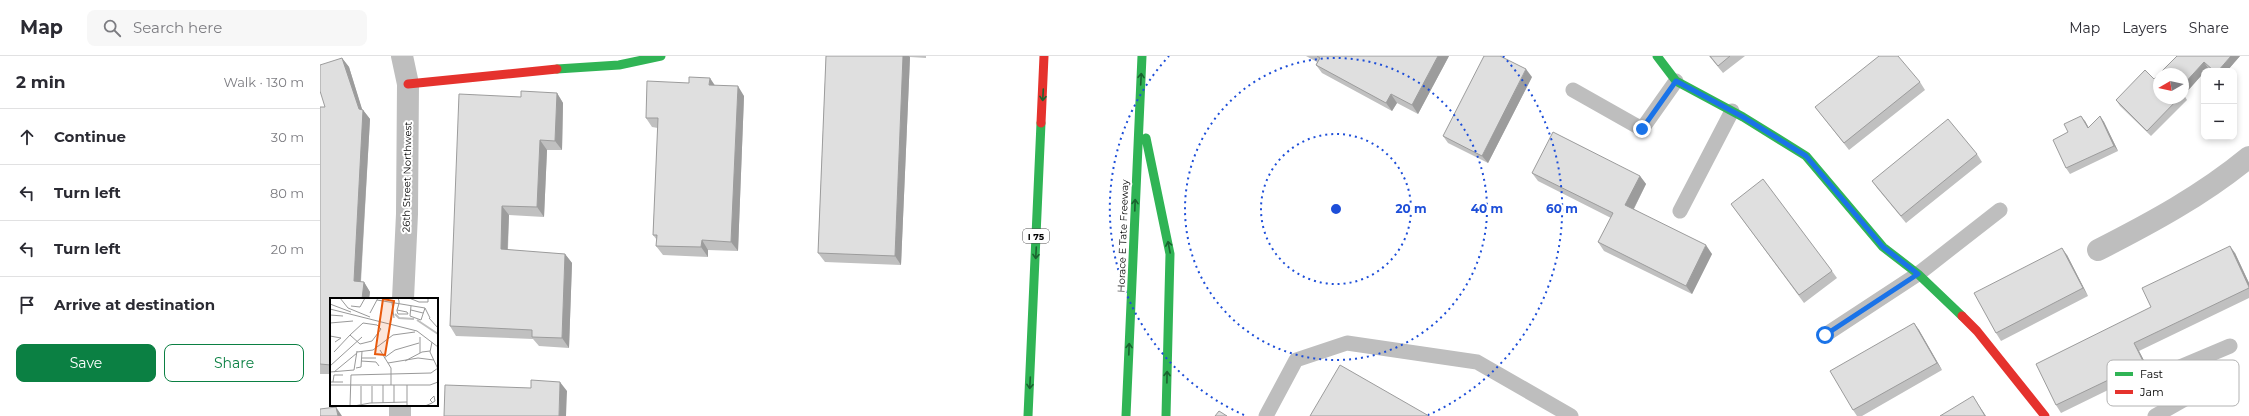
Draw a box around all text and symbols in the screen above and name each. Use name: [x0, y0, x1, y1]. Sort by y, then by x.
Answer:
search box: [87, 10, 367, 46]
text: Map: [20, 16, 63, 39]
icon: search: [101, 17, 123, 39]
text: Search here: [133, 18, 222, 37]
text: Map: [2069, 19, 2100, 37]
text: Layers: [2122, 19, 2167, 37]
text: Share: [2189, 19, 2229, 37]
north arrow: [2153, 68, 2189, 104]
map controls: [2201, 68, 2237, 140]
button: +: [2201, 68, 2237, 104]
text: 2 min: [16, 72, 66, 92]
one-way arrow: [1137, 73, 1144, 86]
text: Walk · 130 m: [223, 74, 304, 90]
one-way arrow: [1039, 88, 1046, 101]
button: −: [2201, 104, 2237, 140]
route end: [1633, 120, 1651, 138]
street label: 26th Street Northwest: [400, 121, 414, 233]
icon: ahead: [16, 126, 38, 148]
text: Continue: [54, 127, 126, 146]
text: 30 m: [271, 129, 304, 145]
street label: Horace E Tate Freeway: [1115, 179, 1131, 293]
icon: left: [16, 182, 38, 204]
text: Turn left: [54, 183, 121, 202]
text: 80 m: [270, 185, 304, 201]
one-way arrow: [1132, 199, 1139, 212]
text: 20 m: [1395, 201, 1427, 216]
text: 40 m: [1471, 201, 1503, 216]
text: 60 m: [1546, 201, 1578, 216]
centre of rings: [1329, 202, 1343, 216]
road number: I 75: [1023, 229, 1049, 243]
icon: left: [16, 238, 38, 260]
text: Turn left: [54, 239, 121, 258]
text: 20 m: [271, 241, 304, 257]
one-way arrow: [1164, 241, 1172, 254]
one-way arrow: [1032, 246, 1039, 259]
icon: arrive: [16, 294, 38, 316]
text: Arrive at destination: [54, 295, 215, 314]
inset map: [330, 298, 438, 406]
route start: [1816, 326, 1834, 344]
one-way arrow: [1125, 343, 1133, 356]
button: Save: [16, 344, 156, 382]
button: Share: [164, 344, 304, 382]
legend: [2107, 360, 2239, 406]
text: Fast: [2140, 367, 2164, 381]
one-way arrow: [1163, 371, 1171, 384]
one-way arrow: [1026, 376, 1034, 389]
text: Jam: [2139, 385, 2164, 399]

